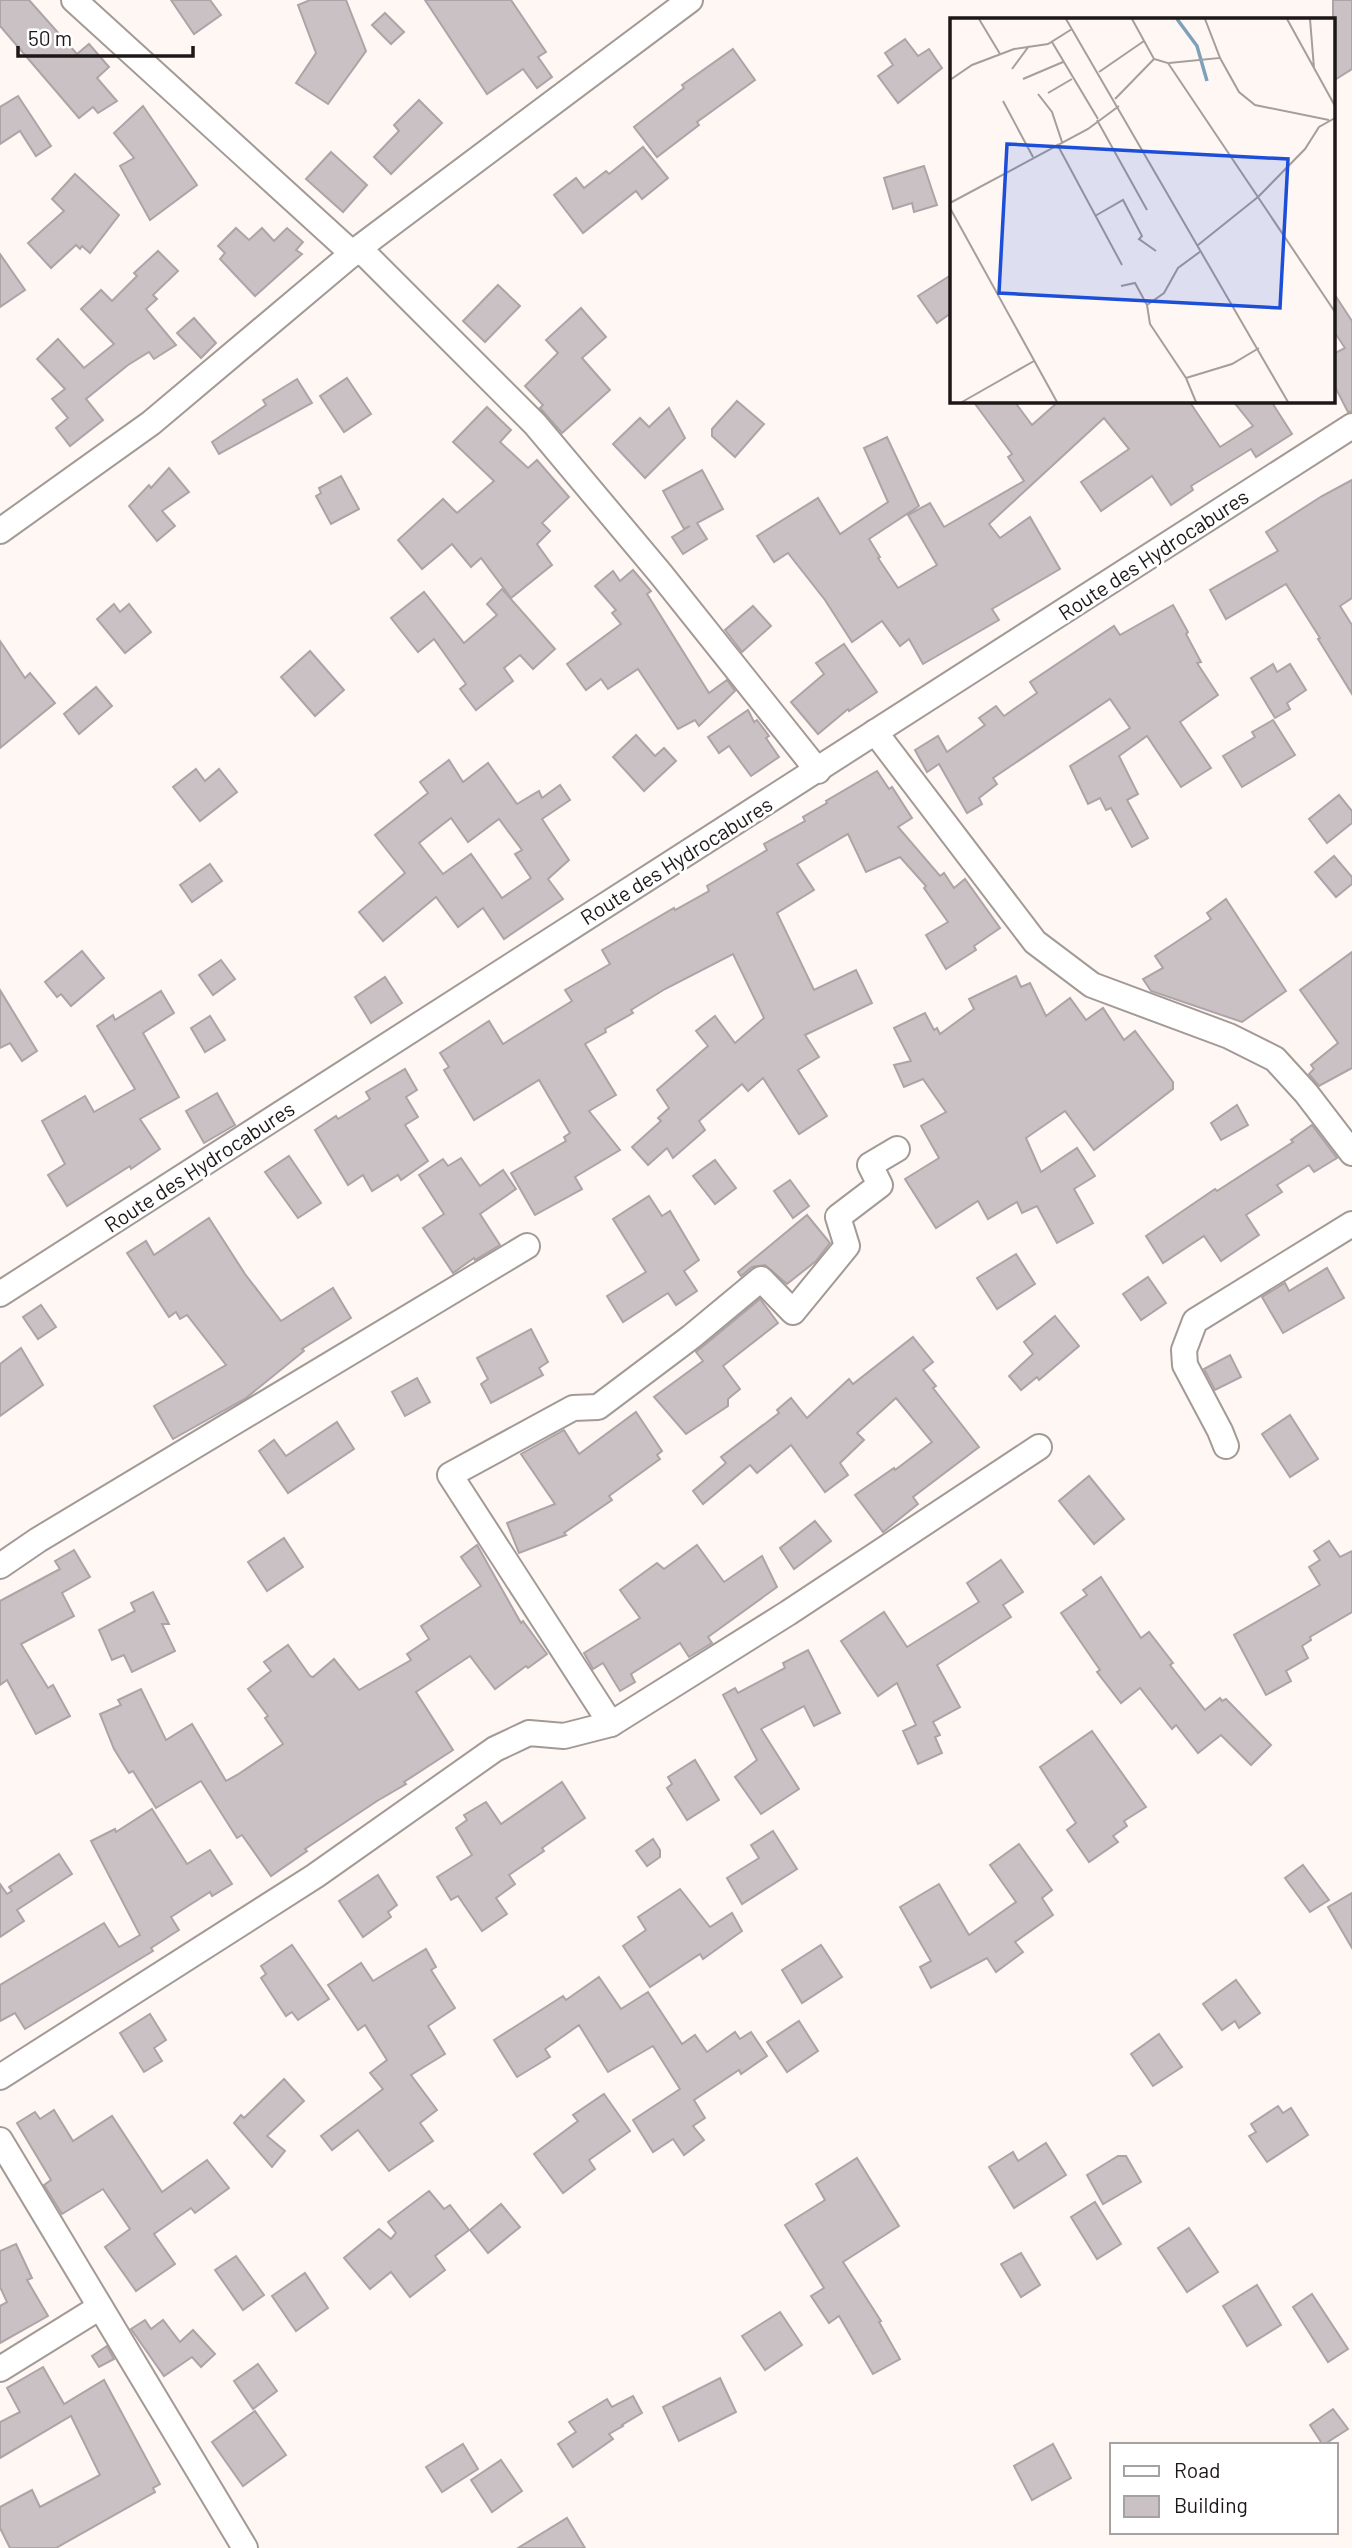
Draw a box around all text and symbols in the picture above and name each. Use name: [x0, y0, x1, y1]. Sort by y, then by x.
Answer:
scale bar: [18, 14, 192, 58]
inset map: [950, 18, 1334, 402]
text: 50 m: [28, 25, 72, 50]
street label: Route des Hydrocabures: [1053, 483, 1253, 625]
street label: Route des Hydrocabures: [575, 791, 777, 929]
street label: Route des Hydrocabures: [99, 1095, 299, 1237]
legend: [1110, 2443, 1338, 2534]
text: Road: [1174, 2457, 1220, 2482]
text: Building: [1174, 2492, 1248, 2517]

